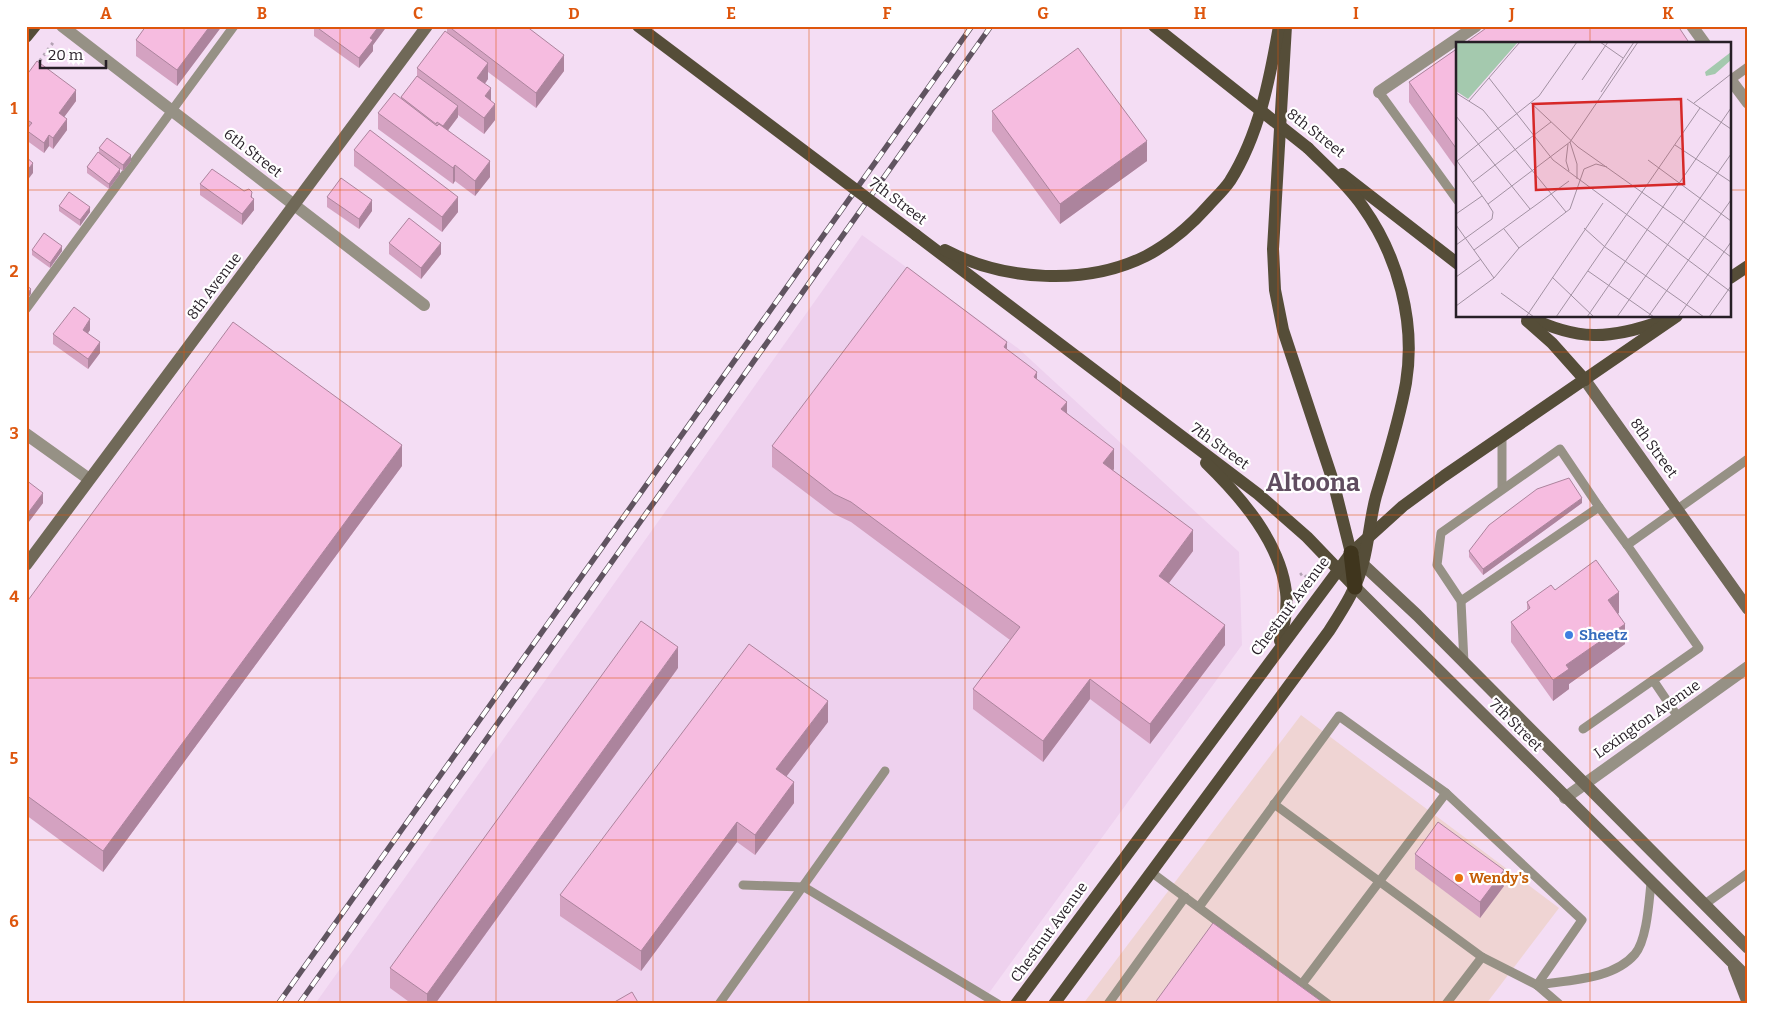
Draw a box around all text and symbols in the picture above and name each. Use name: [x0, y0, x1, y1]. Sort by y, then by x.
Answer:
text: A: [100, 4, 112, 23]
text: B: [257, 4, 267, 23]
text: C: [413, 4, 423, 23]
text: D: [568, 4, 580, 23]
text: E: [726, 4, 736, 23]
text: F: [883, 4, 892, 23]
text: G: [1037, 4, 1049, 23]
text: H: [1194, 4, 1207, 23]
text: I: [1353, 4, 1359, 23]
text: J: [1508, 4, 1515, 23]
text: K: [1662, 4, 1674, 23]
scale bar: [40, 38, 106, 70]
inset map: [1456, 42, 1732, 318]
text: 20 m: [48, 46, 84, 64]
text: 1: [11, 99, 18, 118]
street label: 8th Street: [1283, 105, 1349, 162]
street label: 6th Street: [220, 125, 286, 182]
street label: 7th Street: [866, 174, 931, 229]
street label: 8th Avenue: [183, 249, 245, 323]
text: 2: [9, 262, 19, 281]
street label: 8th Street: [1626, 415, 1682, 482]
street label: 7th Street: [1187, 419, 1253, 473]
text: 3: [9, 424, 19, 443]
district label: Altoona: [1266, 468, 1360, 498]
street label: Chestnut Avenue: [1247, 553, 1333, 659]
text: 4: [9, 587, 19, 606]
place label: Sheetz: [1579, 626, 1628, 644]
marker: Sheetz: [1563, 629, 1575, 641]
street label: Lexington Avenue: [1591, 676, 1703, 762]
street label: 7th Street: [1486, 695, 1547, 756]
text: 5: [10, 749, 19, 768]
place label: Wendy's: [1469, 869, 1529, 887]
marker: Wendy's: [1453, 872, 1465, 884]
street label: Chestnut Avenue: [1007, 878, 1091, 986]
text: 6: [9, 912, 19, 931]

